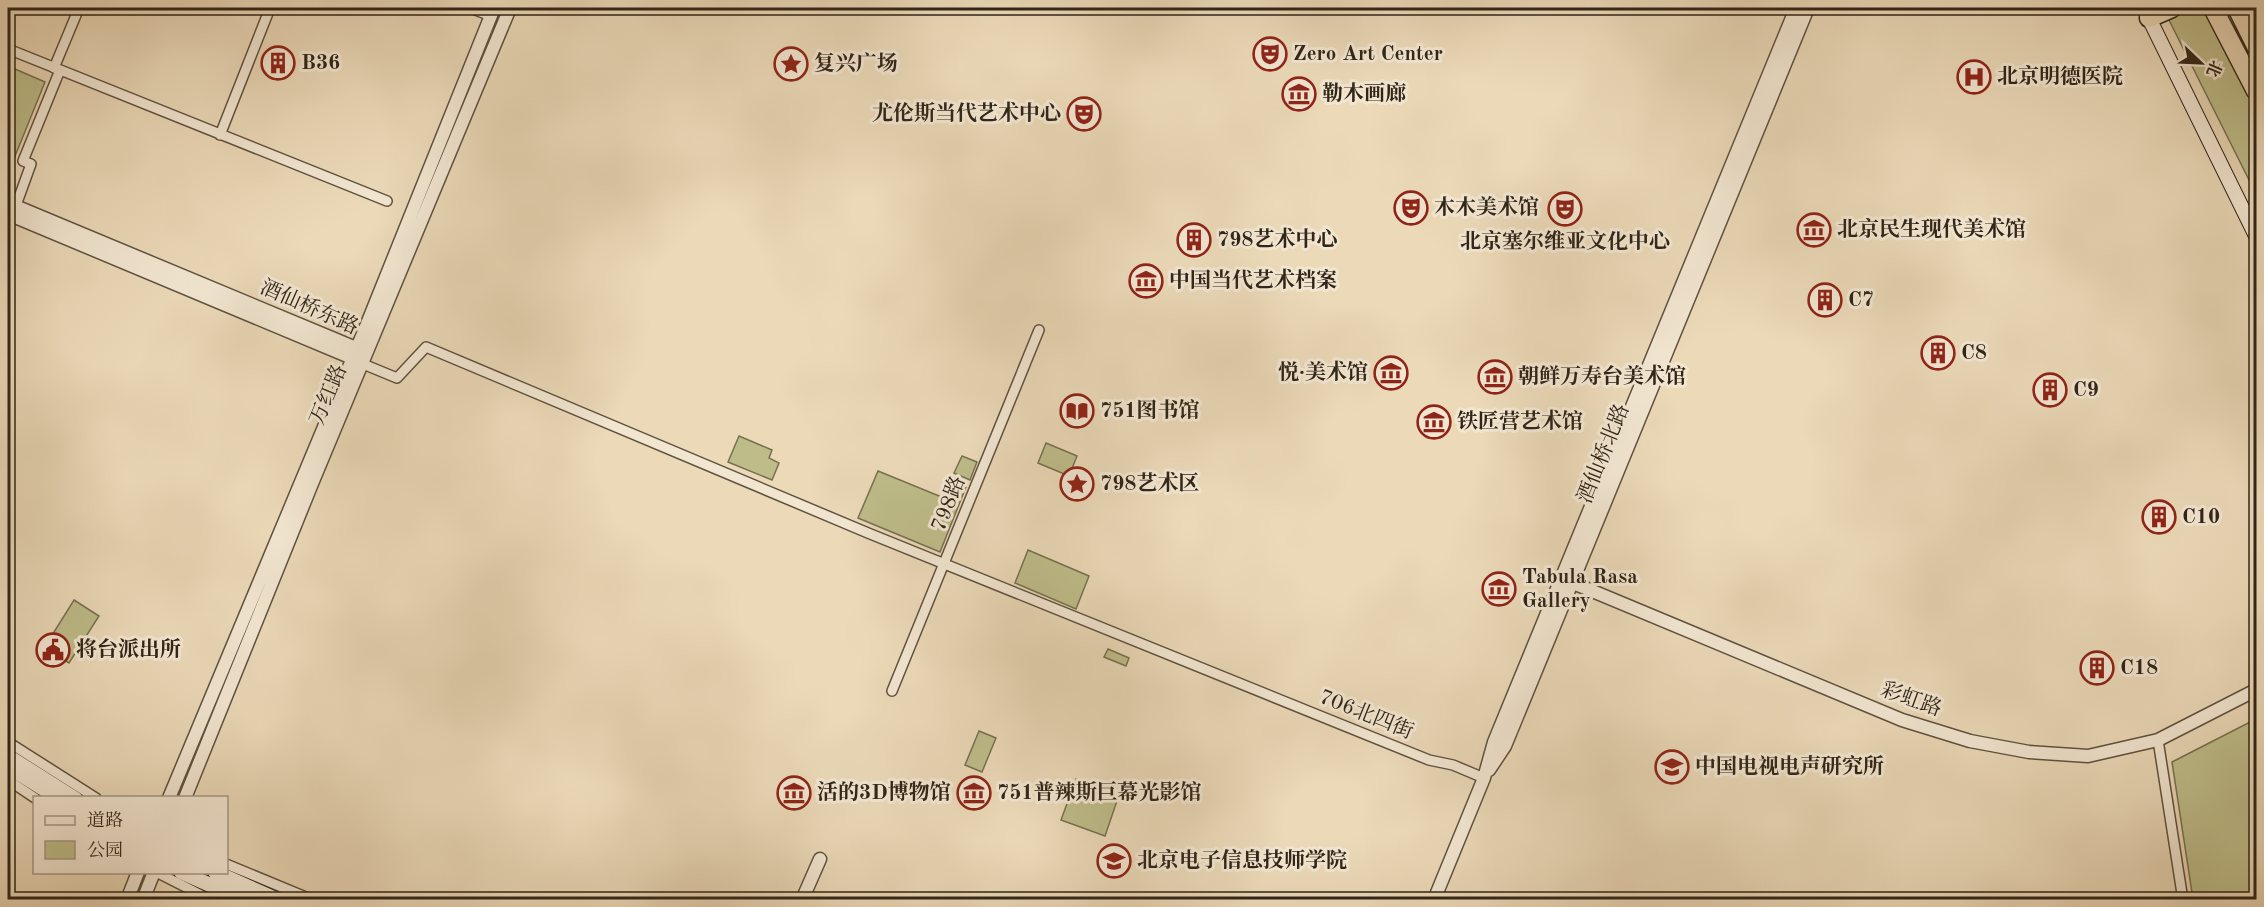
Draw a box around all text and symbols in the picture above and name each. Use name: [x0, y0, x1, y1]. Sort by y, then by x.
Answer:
north arrow: [2171, 33, 2231, 93]
theatre icon: Zero Art Center: [1252, 36, 1288, 72]
place label: Zero Art Center: [1293, 44, 1443, 65]
building icon: B36: [260, 45, 296, 81]
place icon: 复兴广场: [773, 46, 809, 82]
place label: 复兴广场: [814, 51, 898, 75]
place label: B36: [301, 53, 340, 74]
text: 北: [2202, 58, 2225, 79]
hospital icon: 北京明德医院: [1956, 59, 1992, 95]
place label: 北京明德医院: [1997, 64, 2123, 88]
museum icon: 勒木画廊: [1281, 76, 1317, 112]
place label: 勒木画廊: [1322, 81, 1406, 105]
theatre icon: 尤伦斯当代艺术中心: [1066, 96, 1102, 132]
place label: 尤伦斯当代艺术中心: [872, 101, 1061, 125]
theatre icon: 木木美术馆: [1393, 190, 1429, 226]
theatre icon: 北京塞尔维亚文化中心: [1547, 191, 1583, 227]
place label: 木木美术馆: [1434, 195, 1539, 219]
museum icon: 北京民生现代美术馆: [1796, 212, 1832, 248]
place label: 北京民生现代美术馆: [1837, 217, 2026, 241]
building icon: 798艺术中心: [1176, 222, 1212, 258]
place label: 798艺术中心: [1217, 227, 1338, 251]
place label: 北京塞尔维亚文化中心: [1460, 229, 1670, 253]
museum icon: 中国当代艺术档案: [1128, 263, 1164, 299]
place label: 中国当代艺术档案: [1169, 268, 1337, 292]
street label: 酒仙桥东路: [257, 275, 362, 339]
building icon: C7: [1807, 282, 1843, 318]
place label: C7: [1848, 290, 1874, 311]
building icon: C8: [1920, 335, 1956, 371]
place label: C8: [1961, 343, 1987, 364]
museum icon: 悦·美术馆: [1373, 355, 1409, 391]
museum icon: 朝鲜万寿台美术馆: [1477, 359, 1513, 395]
place label: 悦·美术馆: [1278, 360, 1368, 384]
street label: 万红路: [305, 361, 351, 428]
place label: 朝鲜万寿台美术馆: [1518, 364, 1686, 388]
building icon: C9: [2032, 372, 2068, 408]
place label: C9: [2073, 380, 2099, 401]
library icon: 751图书馆: [1059, 393, 1095, 429]
place label: 751图书馆: [1100, 398, 1200, 422]
street label: 酒仙桥北路: [1573, 401, 1633, 507]
museum icon: 铁匠营艺术馆: [1416, 404, 1452, 440]
place label: 铁匠营艺术馆: [1457, 409, 1583, 433]
place icon: 798艺术区: [1059, 466, 1095, 502]
place label: 798艺术区: [1100, 471, 1200, 495]
street label: 798路: [927, 473, 970, 535]
building icon: C10: [2141, 499, 2177, 535]
place label: C10: [2182, 507, 2220, 528]
place label: Tabula Rasa Gallery: [1522, 567, 1638, 612]
museum icon: Tabula Rasa Gallery: [1481, 571, 1517, 607]
public building icon: 将台派出所: [35, 632, 71, 668]
place label: 将台派出所: [76, 638, 181, 661]
building icon: C18: [2079, 650, 2115, 686]
place label: C18: [2120, 658, 2158, 679]
street label: 彩虹路: [1878, 677, 1945, 721]
street label: 706北四街: [1316, 685, 1417, 743]
school or university icon: 中国电视电声研究所: [1654, 749, 1690, 785]
place label: 中国电视电声研究所: [1695, 754, 1884, 778]
museum icon: 活的3D博物馆: [776, 775, 812, 811]
museum icon: 751普辣斯巨幕光影馆: [956, 775, 992, 811]
place label: 活的3D博物馆: [817, 780, 951, 804]
place label: 751普辣斯巨幕光影馆: [997, 780, 1202, 804]
legend: [33, 796, 228, 874]
text: 道路: [87, 810, 123, 830]
text: 公园: [87, 841, 123, 860]
school or university icon: 北京电子信息技师学院: [1096, 843, 1132, 879]
place label: 北京电子信息技师学院: [1137, 848, 1347, 872]

